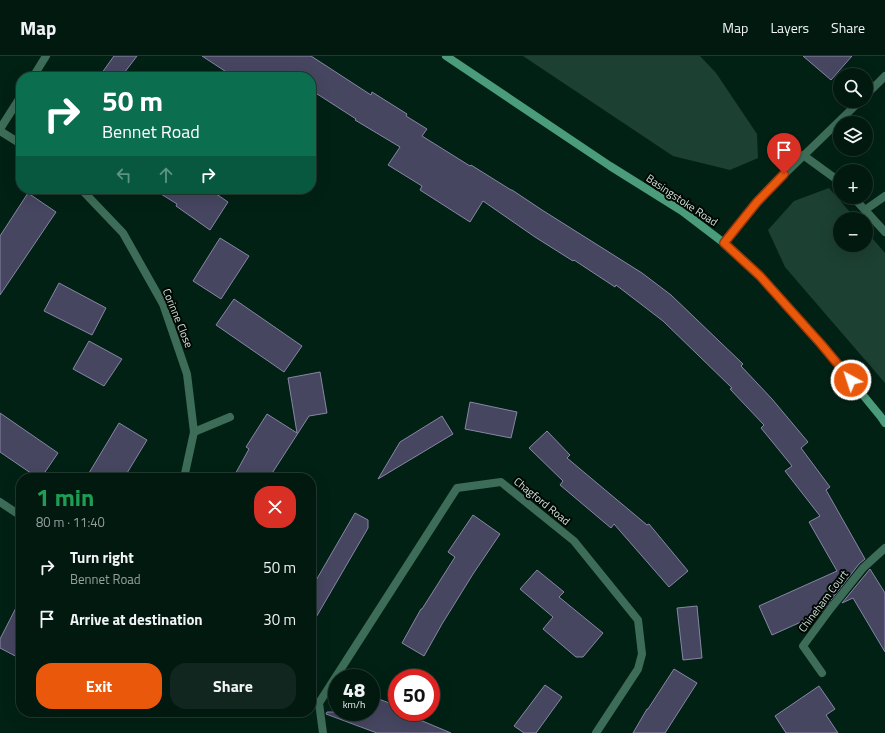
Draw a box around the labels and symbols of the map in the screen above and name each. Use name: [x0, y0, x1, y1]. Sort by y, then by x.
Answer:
pin: [767, 133, 801, 174]
street label: Basingstoke Road: [643, 170, 721, 230]
street label: Corinne Close: [159, 286, 197, 350]
position arrow: [830, 359, 872, 401]
street label: Chagford Road: [510, 473, 574, 529]
street label: Chineham Court: [794, 567, 852, 635]
speed limit sign: 50: [388, 669, 440, 721]

